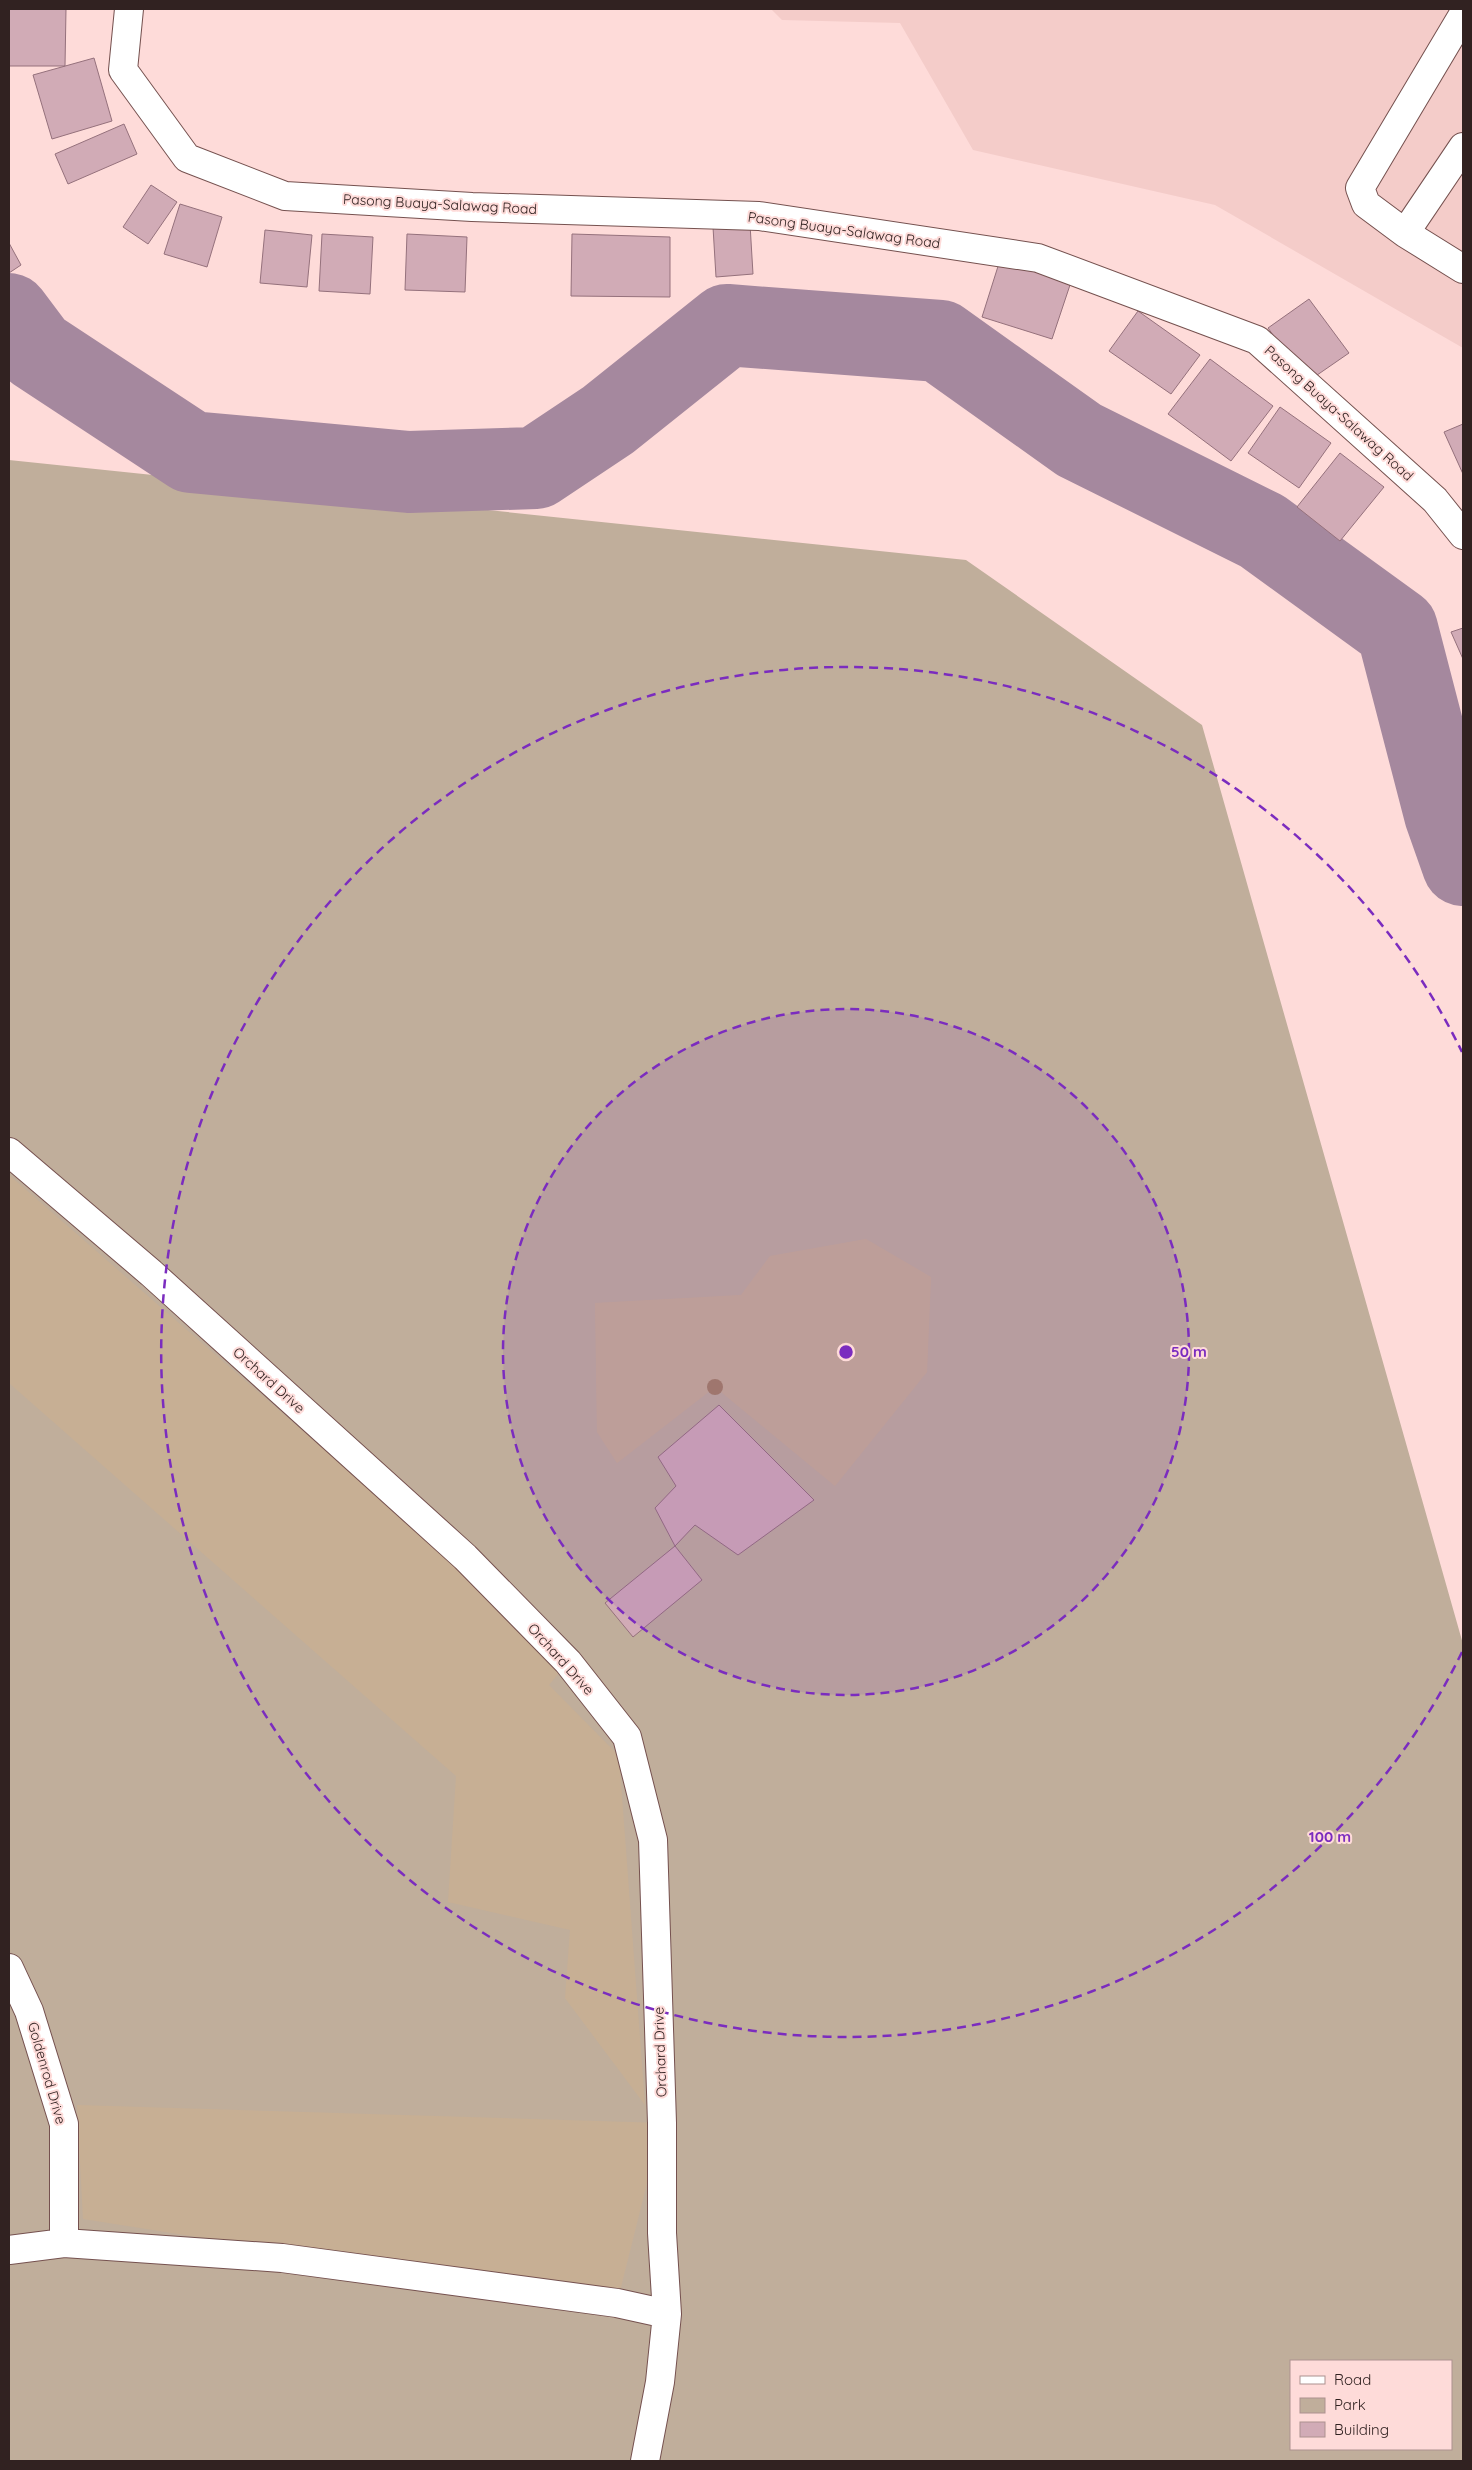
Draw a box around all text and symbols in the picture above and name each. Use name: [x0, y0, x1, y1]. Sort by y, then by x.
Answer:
street label: Pasong Buaya-Salawag Road: [343, 190, 537, 218]
street label: Pasong Buaya-Salawag Road: [747, 208, 941, 252]
street label: Pasong Buaya-Salawag Road: [1261, 341, 1417, 485]
text: 50 m: [1171, 1342, 1207, 1361]
street label: Orchard Drive: [229, 1343, 309, 1417]
centre of rings: [837, 1343, 855, 1361]
street label: Orchard Drive: [524, 1619, 598, 1699]
text: 100 m: [1309, 1827, 1351, 1846]
street label: Orchard Drive: [649, 2006, 671, 2098]
street label: Goldenrod Drive: [24, 2020, 70, 2126]
legend: [1290, 2360, 1452, 2450]
text: Road: [1334, 2370, 1371, 2389]
text: Park: [1334, 2395, 1366, 2414]
text: Building: [1334, 2420, 1389, 2439]

